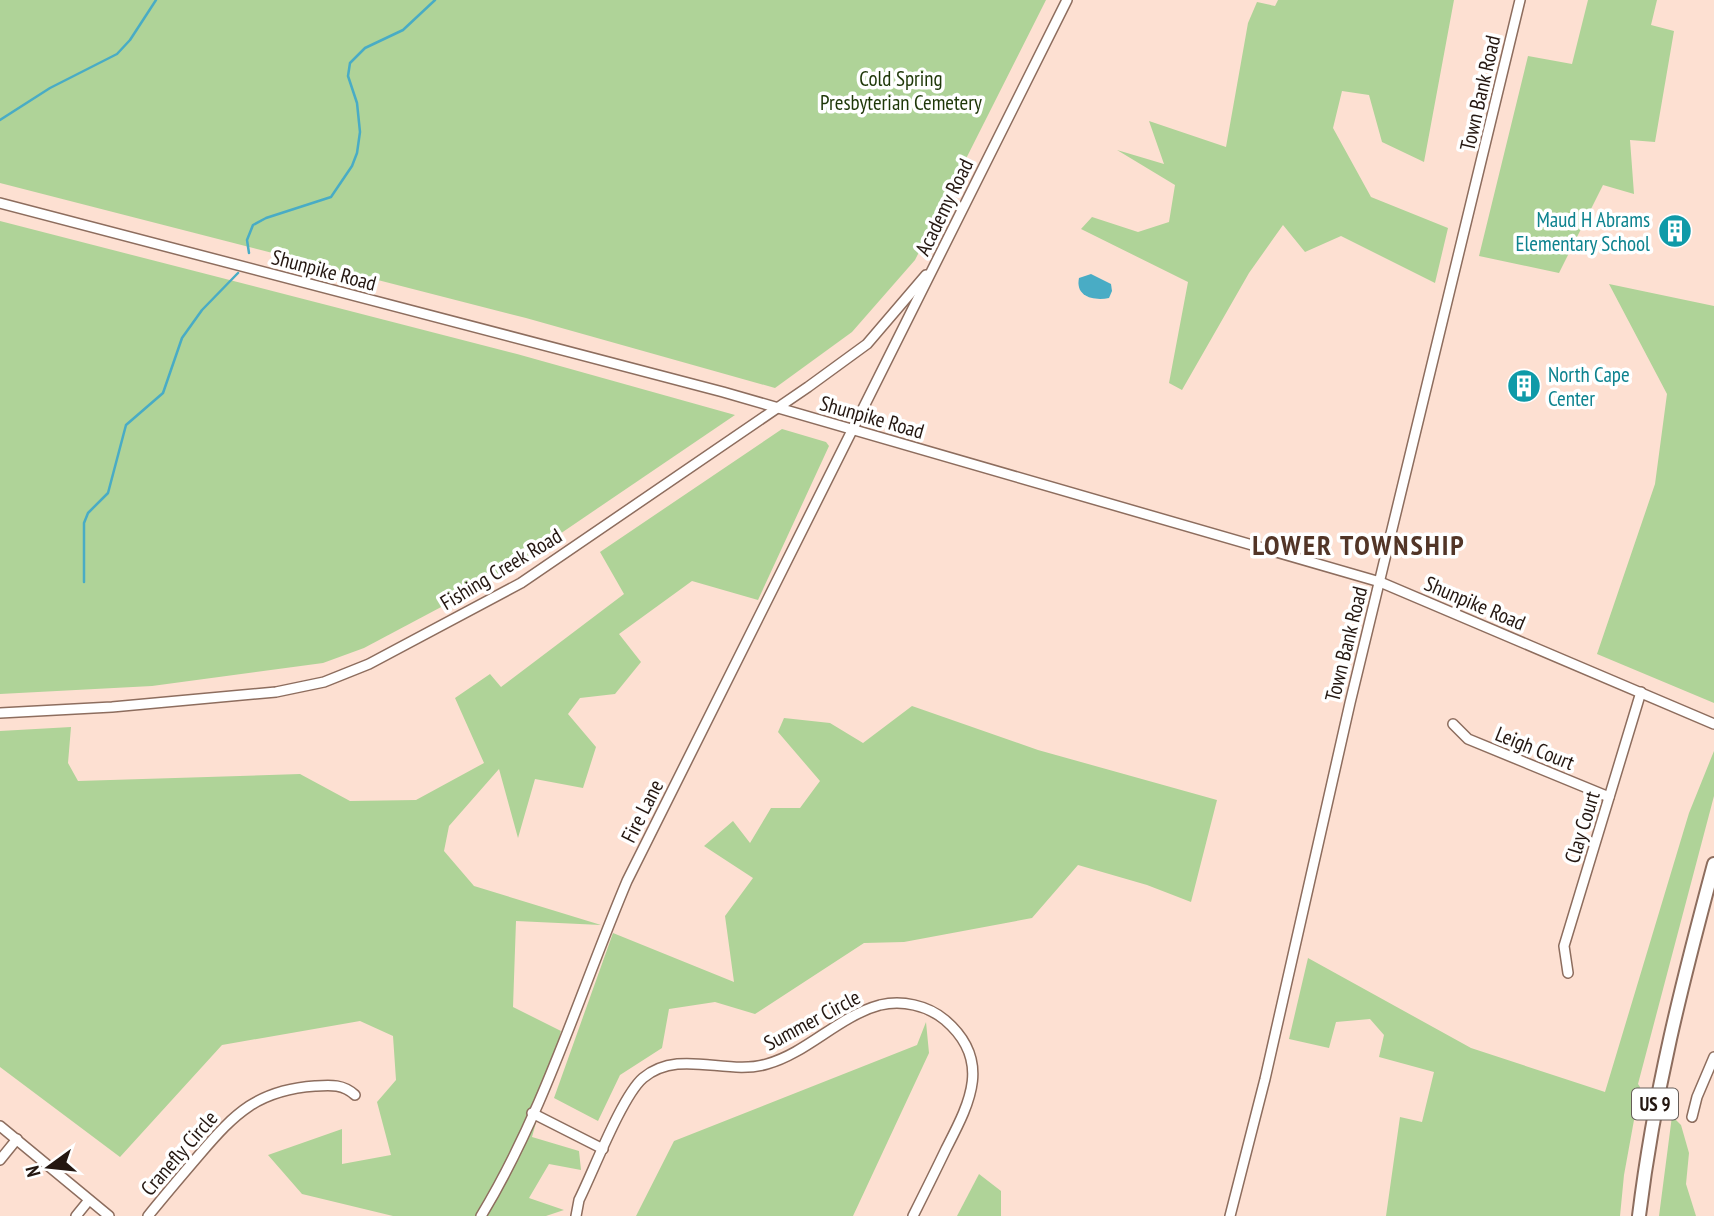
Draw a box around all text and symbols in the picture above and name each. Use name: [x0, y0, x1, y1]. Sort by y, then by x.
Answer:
street label: Town Bank Road: [1454, 33, 1506, 153]
park label: Cold Spring Presbyterian Cemetery: [820, 65, 982, 116]
street label: Academy Road: [909, 154, 979, 260]
place label: Maud H Abrams Elementary School: [1515, 206, 1650, 257]
building icon: Maud H Abrams Elementary School: [1656, 212, 1694, 250]
street label: Shunpike Road: [269, 243, 379, 297]
place label: North Cape Center: [1548, 361, 1630, 412]
building icon: North Cape Center: [1505, 367, 1543, 405]
street label: Shunpike Road: [817, 389, 927, 445]
street label: Fishing Creek Road: [435, 522, 567, 616]
district label: LOWER TOWNSHIP: [1252, 526, 1466, 563]
street label: Shunpike Road: [1420, 570, 1530, 636]
street label: Town Bank Road: [1319, 584, 1373, 704]
street label: Leigh Court: [1491, 720, 1579, 776]
street label: Fire Lane: [615, 775, 669, 847]
street label: Clay Court: [1558, 788, 1606, 866]
street label: Summer Circle: [759, 983, 865, 1057]
road number: US 9: [1632, 1088, 1678, 1120]
street label: Cranefly Circle: [135, 1105, 223, 1201]
north arrow: [14, 1132, 84, 1202]
text: N: [20, 1163, 45, 1179]

